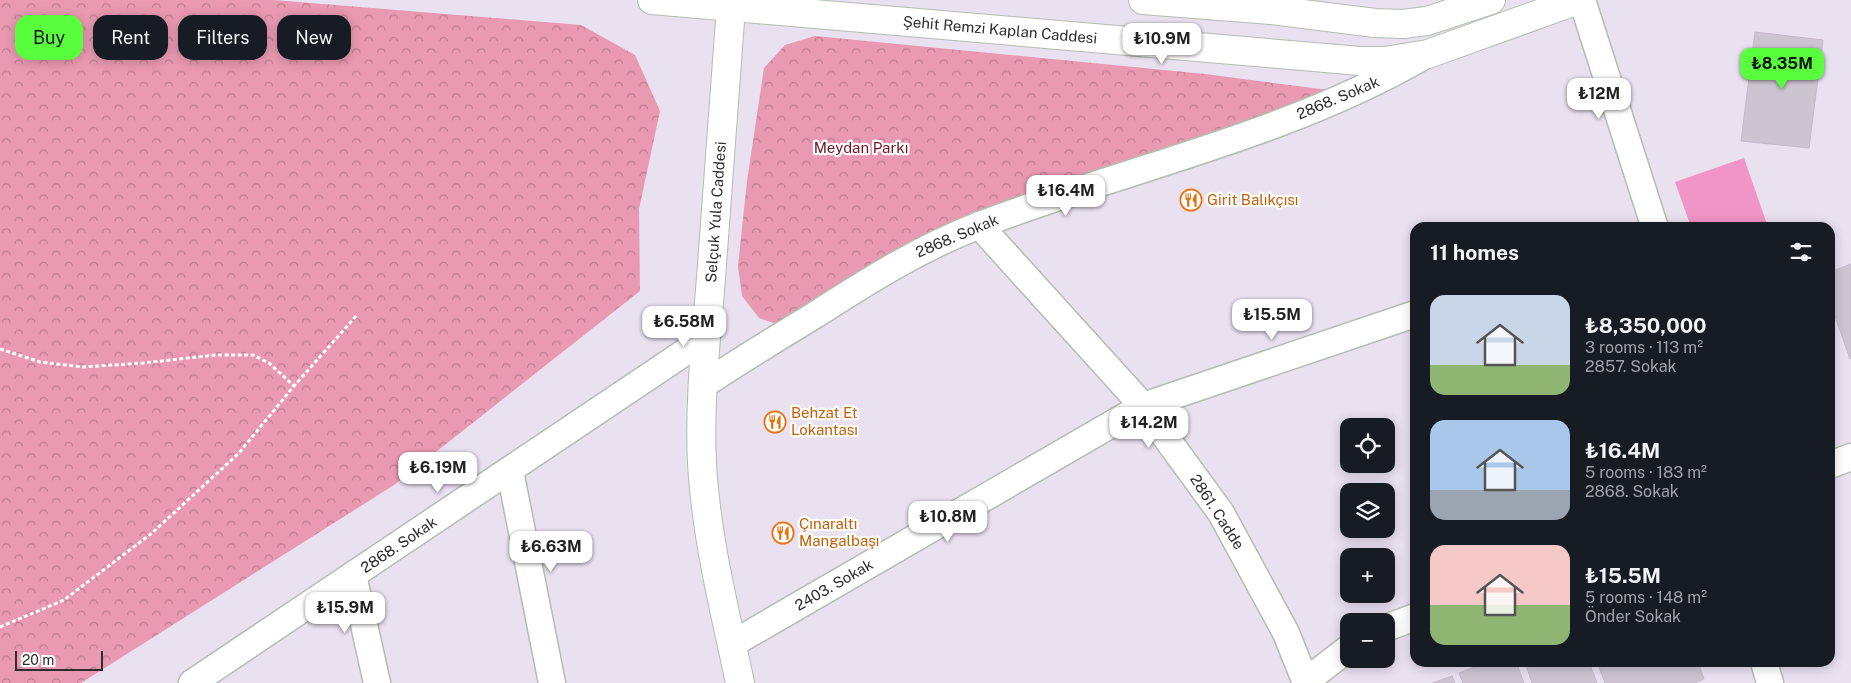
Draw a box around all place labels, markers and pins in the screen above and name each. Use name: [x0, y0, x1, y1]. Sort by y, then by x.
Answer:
pin: ₺10.9M: [1121, 22, 1203, 65]
pin: ₺8.35M: [1741, 48, 1823, 90]
pin: ₺12M: [1569, 78, 1629, 120]
pin: ₺16.4M: [1025, 174, 1107, 217]
restaurant icon: Girit Balıkçısı: [1179, 188, 1203, 212]
place label: Girit Balıkçısı: [1207, 191, 1299, 208]
pin: ₺15.5M: [1231, 298, 1313, 341]
pin: ₺6.58M: [643, 306, 725, 348]
place label: Behzat Et Lokantası: [791, 404, 858, 438]
pin: ₺14.2M: [1108, 406, 1190, 449]
restaurant icon: Behzat Et Lokantası: [763, 410, 787, 434]
pin: ₺6.19M: [397, 452, 479, 494]
pin: ₺10.8M: [907, 500, 989, 543]
place label: Çınaraltı Mangalbaşı: [799, 515, 879, 549]
restaurant icon: Çınaraltı Mangalbaşı: [771, 521, 795, 545]
pin: ₺6.63M: [510, 530, 592, 573]
pin: ₺15.9M: [304, 592, 386, 634]

